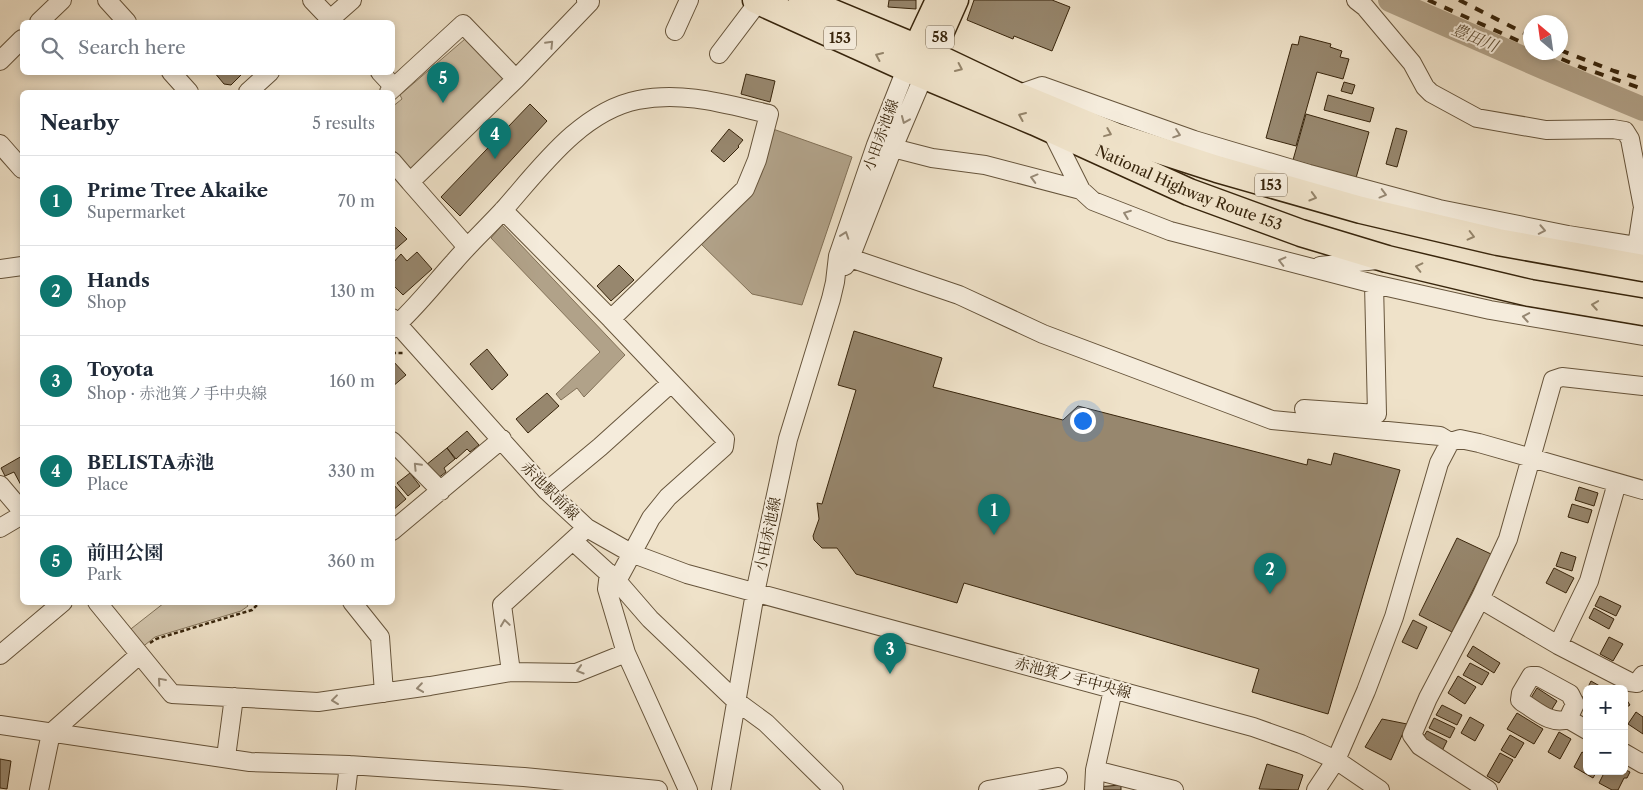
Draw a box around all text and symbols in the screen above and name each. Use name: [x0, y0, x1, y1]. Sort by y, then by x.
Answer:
north arrow: [1523, 15, 1568, 60]
water label: 豊田川: [1449, 18, 1503, 56]
search box: [20, 20, 395, 75]
road number: 153: [824, 26, 856, 49]
road number: 58: [926, 26, 954, 48]
icon: search: [38, 34, 66, 62]
text: Search here: [78, 36, 186, 59]
one-way arrow: [544, 40, 553, 49]
one-way arrow: [875, 51, 884, 62]
pin: 5: [427, 62, 459, 103]
one-way arrow: [954, 62, 963, 72]
street label: 小田赤池線: [859, 96, 902, 173]
text: Nearby: [40, 110, 119, 135]
one-way arrow: [1018, 112, 1027, 123]
text: 5 results: [312, 113, 375, 133]
one-way arrow: [900, 115, 911, 124]
pin: 4: [479, 118, 511, 159]
one-way arrow: [1103, 127, 1112, 137]
one-way arrow: [1172, 129, 1180, 139]
street label: National Highway Route 153: [1093, 141, 1285, 234]
one-way arrow: [1030, 173, 1039, 184]
road number: 153: [1255, 174, 1287, 196]
text: Prime Tree Akaike: [87, 179, 268, 202]
one-way arrow: [1379, 188, 1388, 199]
text: 1: [52, 191, 60, 211]
text: 70 m: [338, 191, 375, 211]
one-way arrow: [1309, 191, 1317, 201]
text: Supermarket: [87, 202, 185, 222]
one-way arrow: [1123, 210, 1132, 221]
one-way arrow: [1537, 224, 1546, 235]
one-way arrow: [1466, 230, 1474, 240]
one-way arrow: [839, 231, 849, 240]
one-way arrow: [1278, 256, 1287, 267]
one-way arrow: [1414, 262, 1423, 273]
text: Hands: [87, 269, 150, 292]
text: 2: [51, 281, 61, 301]
text: 130 m: [330, 281, 375, 301]
text: Shop: [87, 292, 126, 312]
one-way arrow: [1590, 300, 1599, 310]
one-way arrow: [1521, 312, 1530, 322]
text: Toyota: [87, 358, 154, 381]
text: 3: [51, 371, 61, 391]
text: 160 m: [330, 371, 375, 391]
text: Shop · 赤池箕ノ手中央線: [87, 383, 267, 403]
your location: [1070, 408, 1096, 434]
text: BELISTA赤池: [87, 451, 214, 474]
street label: 赤池駅前線: [517, 457, 584, 524]
text: 4: [51, 461, 61, 481]
text: 330 m: [328, 461, 375, 481]
one-way arrow: [414, 463, 423, 472]
text: Place: [87, 474, 128, 494]
pin: 1: [978, 494, 1010, 535]
street label: 小田赤池線: [750, 495, 785, 573]
text: 前田公園: [87, 541, 163, 564]
text: 5: [52, 551, 60, 571]
text: 360 m: [328, 551, 375, 571]
pin: 2: [1254, 553, 1286, 594]
text: Park: [87, 564, 122, 584]
one-way arrow: [500, 619, 510, 628]
pin: 3: [874, 633, 906, 674]
street label: 赤池箕ノ手中央線: [1013, 653, 1134, 702]
one-way arrow: [577, 664, 585, 674]
one-way arrow: [159, 678, 167, 687]
one-way arrow: [415, 682, 423, 693]
map controls: [1583, 685, 1628, 775]
button: +: [1583, 685, 1628, 730]
one-way arrow: [331, 694, 340, 704]
button: −: [1583, 730, 1628, 775]

